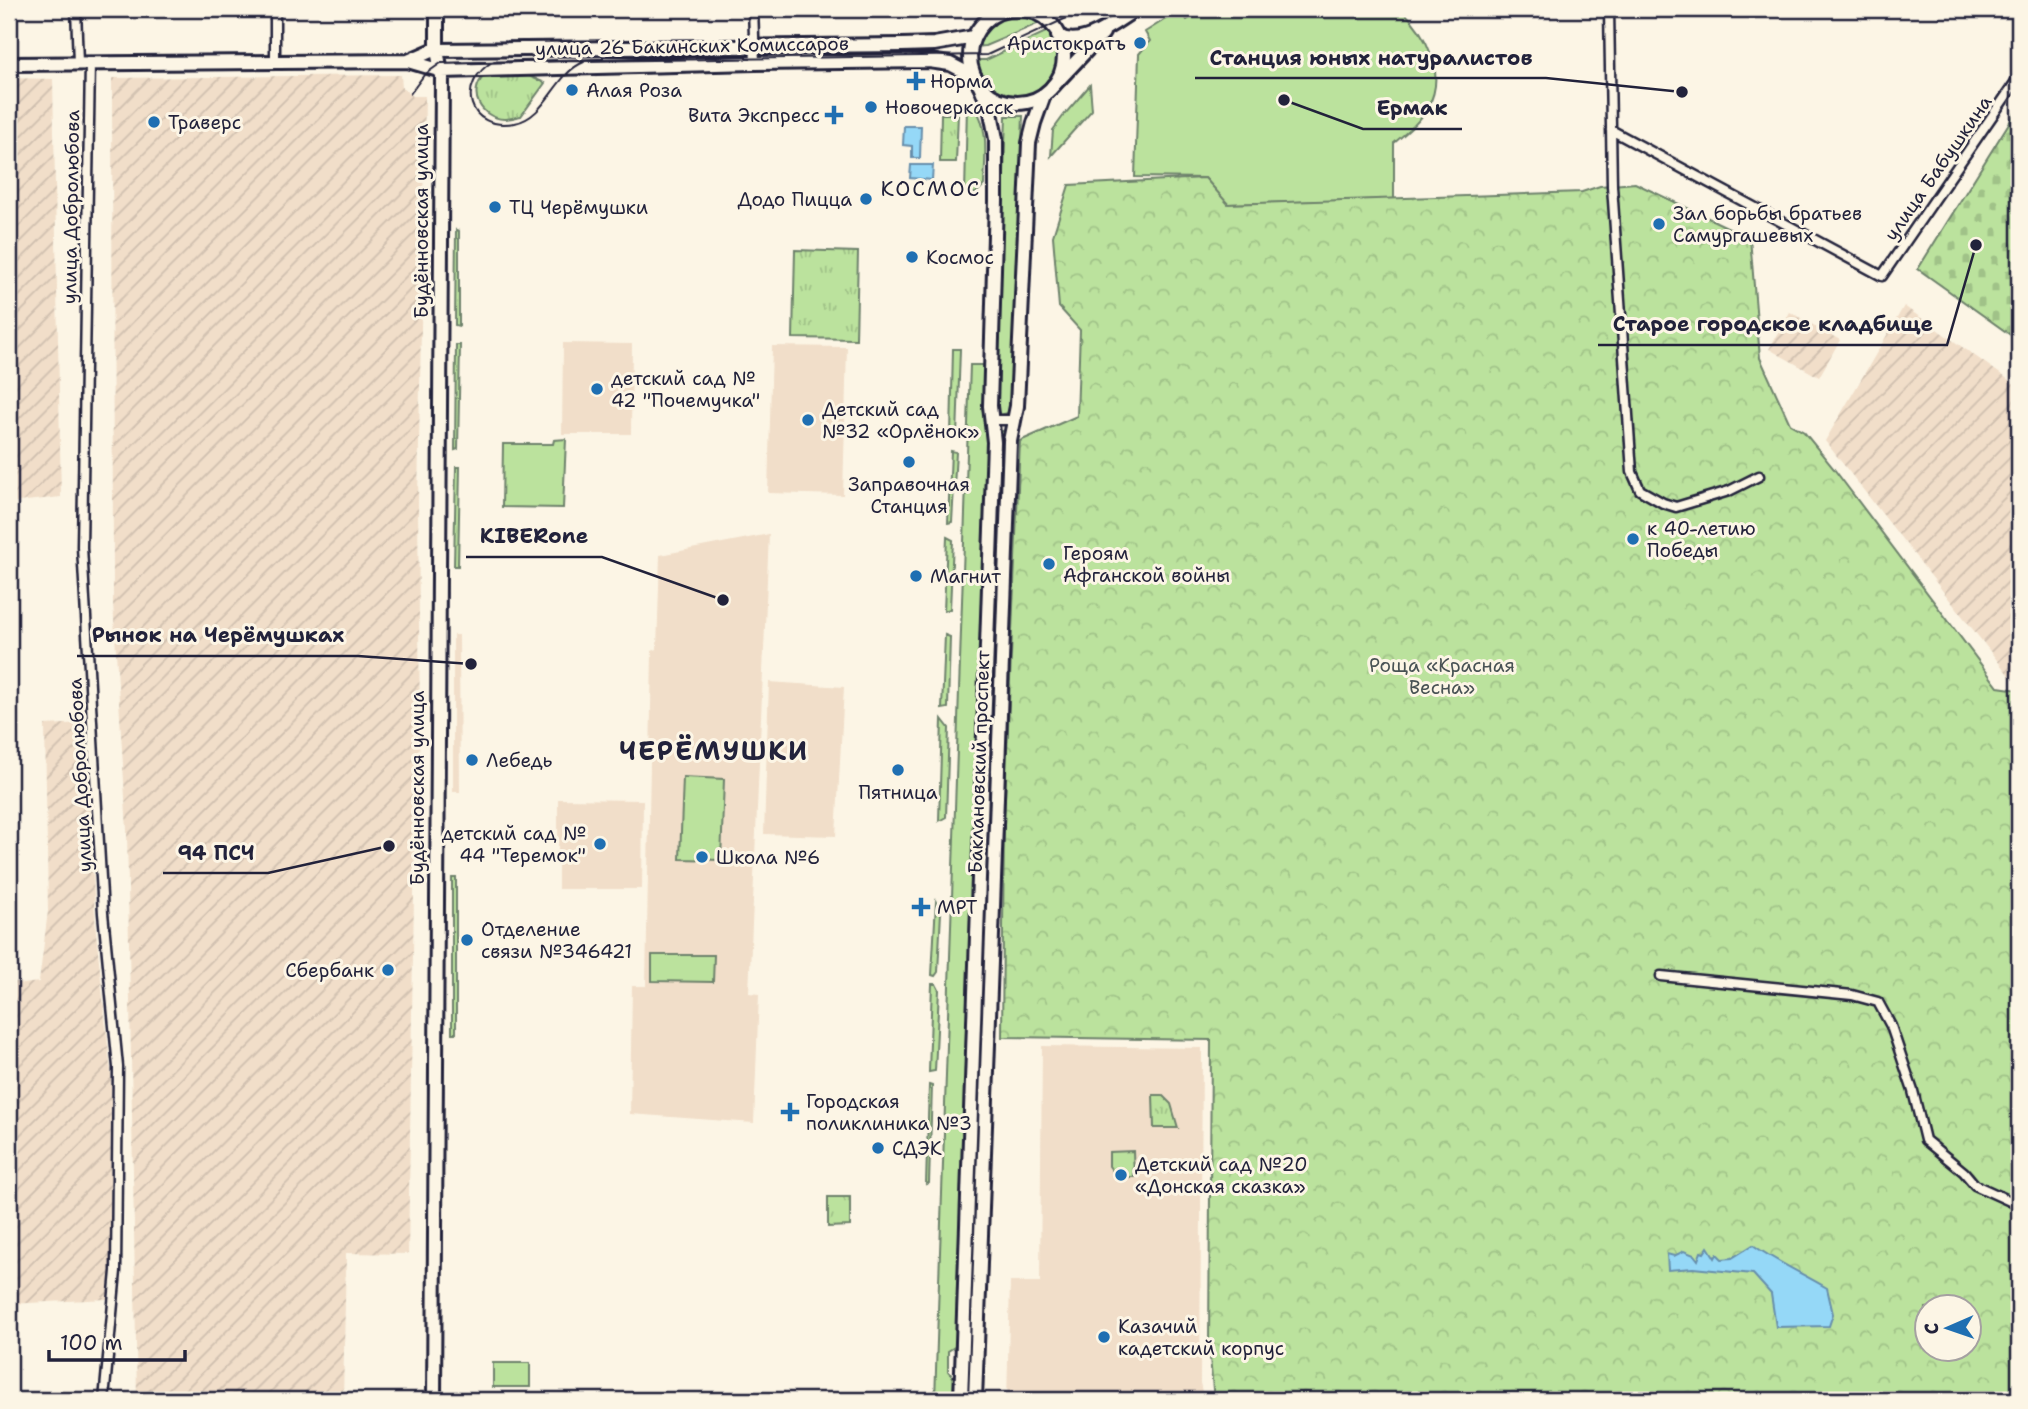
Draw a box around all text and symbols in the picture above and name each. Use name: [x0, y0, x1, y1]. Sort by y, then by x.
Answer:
street label: улица 26 Бакинских Комиссаров: [535, 31, 849, 61]
place label: Аристократъ: [1007, 31, 1126, 56]
marker: Аристократъ: [1132, 35, 1148, 51]
callout: Станция юных натуралистов: [1195, 36, 1546, 78]
text: Станция юных натуралистов: [1210, 44, 1533, 72]
place label: Норма: [930, 69, 993, 94]
marker: Норма: [908, 73, 924, 89]
place label: Алая Роза: [586, 78, 682, 103]
marker: Алая Роза: [564, 82, 580, 98]
callout: Ермак: [1363, 87, 1462, 129]
street label: улица Бабушкина: [1878, 90, 1998, 246]
text: Ермак: [1376, 94, 1448, 122]
place label: Новочеркасск: [885, 95, 1013, 120]
marker: Новочеркасск: [863, 99, 879, 115]
place label: Вита Экспресс: [688, 103, 820, 128]
marker: Вита Экспресс: [826, 107, 842, 123]
street label: улица Добролюбова: [57, 109, 85, 304]
place label: Траверс: [168, 110, 241, 135]
marker: Траверс: [146, 114, 162, 130]
street label: Будённовская улица: [409, 123, 434, 318]
district label: КОСМОС: [881, 175, 981, 203]
place label: Додо Пицца: [738, 187, 852, 212]
marker: Додо Пицца: [858, 191, 874, 207]
place label: ТЦ Черёмушки: [509, 195, 648, 220]
marker: ТЦ Черёмушки: [487, 199, 503, 215]
place label: Зал борьбы братьев Самургашевых: [1673, 201, 1862, 248]
marker: Зал борьбы братьев Самургашевых: [1651, 216, 1667, 232]
place label: Космос: [926, 245, 994, 270]
marker: Космос: [904, 249, 920, 265]
callout: Старое городское кладбище: [1598, 303, 1947, 345]
text: Старое городское кладбище: [1613, 310, 1933, 338]
place label: детский сад № 42 "Почемучка": [611, 366, 760, 413]
marker: детский сад № 42 "Почемучка": [589, 381, 605, 397]
place label: Детский сад №32 «Орлёнок»: [822, 397, 979, 444]
marker: Детский сад №32 «Орлёнок»: [800, 412, 816, 428]
marker: Заправочная Станция: [901, 454, 917, 470]
place label: Заправочная Станция: [848, 472, 970, 519]
callout: KIBERone: [466, 515, 602, 557]
place label: к 40-летию Победы: [1647, 516, 1756, 563]
text: KIBERone: [480, 522, 588, 550]
marker: к 40-летию Победы: [1625, 531, 1641, 547]
place label: Героям Афганской войны: [1063, 541, 1230, 588]
marker: Героям Афганской войны: [1041, 556, 1057, 572]
place label: Магнит: [930, 564, 1001, 589]
marker: Магнит: [908, 568, 924, 584]
callout: Рынок на Черёмушках: [77, 614, 358, 656]
text: Рынок на Черёмушках: [92, 621, 344, 649]
street label: Баклановский проспект: [963, 650, 995, 874]
park label: Роща «Красная Весна»: [1369, 653, 1515, 700]
street label: улица Добролюбова: [62, 677, 98, 873]
street label: Будённовская улица: [405, 690, 430, 885]
district label: ЧЕРЁМУШКИ: [619, 733, 809, 768]
place label: Лебедь: [486, 748, 552, 773]
marker: Лебедь: [464, 752, 480, 768]
marker: Пятница: [890, 762, 906, 778]
place label: Пятница: [858, 780, 938, 805]
place label: детский сад № 44 "Теремок": [442, 821, 586, 868]
callout: 94 ПСЧ: [163, 831, 268, 873]
marker: детский сад № 44 "Теремок": [592, 836, 608, 852]
text: 94 ПСЧ: [177, 839, 255, 867]
place label: Школа №6: [716, 845, 820, 870]
marker: Школа №6: [694, 849, 710, 865]
place label: МРТ: [937, 895, 978, 920]
marker: МРТ: [911, 897, 931, 917]
place label: Отделение связи №346421: [481, 917, 632, 964]
marker: Отделение связи №346421: [459, 932, 475, 948]
place label: Сбербанк: [285, 958, 374, 983]
marker: Сбербанк: [380, 962, 396, 978]
place label: Городская поликлиника №3: [806, 1089, 972, 1136]
marker: Городская поликлиника №3: [780, 1102, 800, 1122]
place label: СДЭК: [892, 1136, 942, 1161]
marker: СДЭК: [870, 1140, 886, 1156]
place label: Детский сад №20 «Донская сказка»: [1135, 1152, 1308, 1199]
marker: Детский сад №20 «Донская сказка»: [1113, 1167, 1129, 1183]
north arrow: [1912, 1294, 1982, 1364]
place label: Казачий кадетский корпус: [1118, 1314, 1284, 1361]
scale bar: [49, 1318, 186, 1362]
text: С: [1919, 1322, 1944, 1335]
text: 100 m: [60, 1329, 123, 1357]
marker: Казачий кадетский корпус: [1096, 1329, 1112, 1345]

